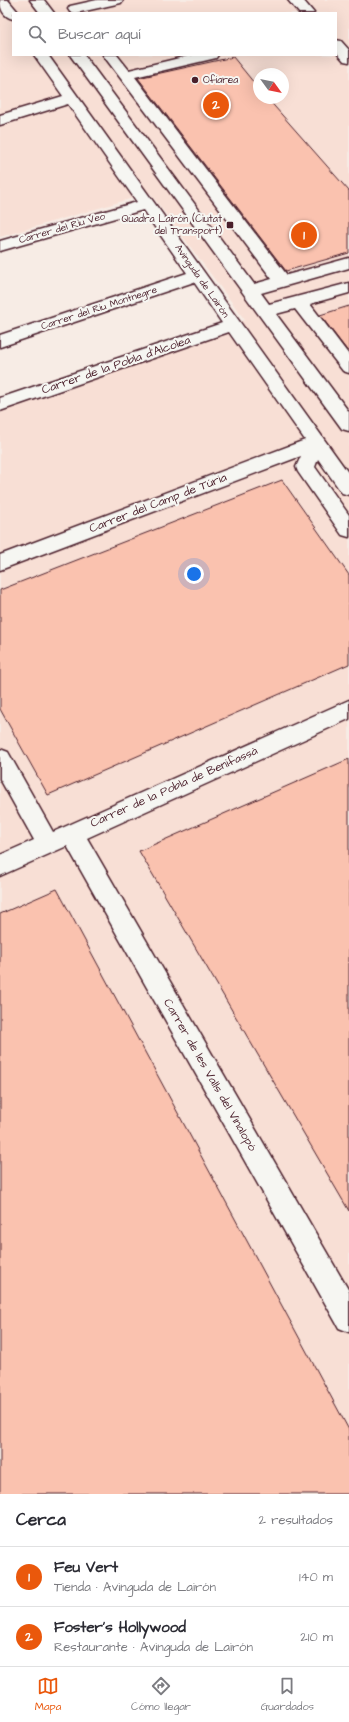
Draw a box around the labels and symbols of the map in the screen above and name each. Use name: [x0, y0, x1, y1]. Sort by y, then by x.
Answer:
north arrow: [253, 68, 289, 104]
place label: Ofiarea: [203, 73, 238, 87]
marker: Ofiarea: [190, 75, 200, 85]
pin: 2: [203, 90, 229, 120]
street label: Carrer del Riu Veo: [17, 209, 107, 247]
place label: Quadra Lairón (Ciutat del Transport): [121, 212, 222, 238]
marker: Quadra Lairón (Ciutat del Transport): [225, 220, 235, 230]
pin: 1: [291, 220, 317, 250]
street label: Avinguda de Lairón: [171, 241, 233, 321]
street label: Carrer del Riu Montnegre: [39, 282, 160, 334]
street label: Carrer de la Pobla d'Alcolea: [39, 331, 193, 399]
street label: Carrer del Camp de Túria: [87, 469, 229, 537]
your location: [184, 564, 204, 584]
street label: Carrer de la Pobla de Benifassà: [88, 742, 260, 832]
street label: Carrer de les Valls del Vinalopó: [159, 996, 261, 1155]

